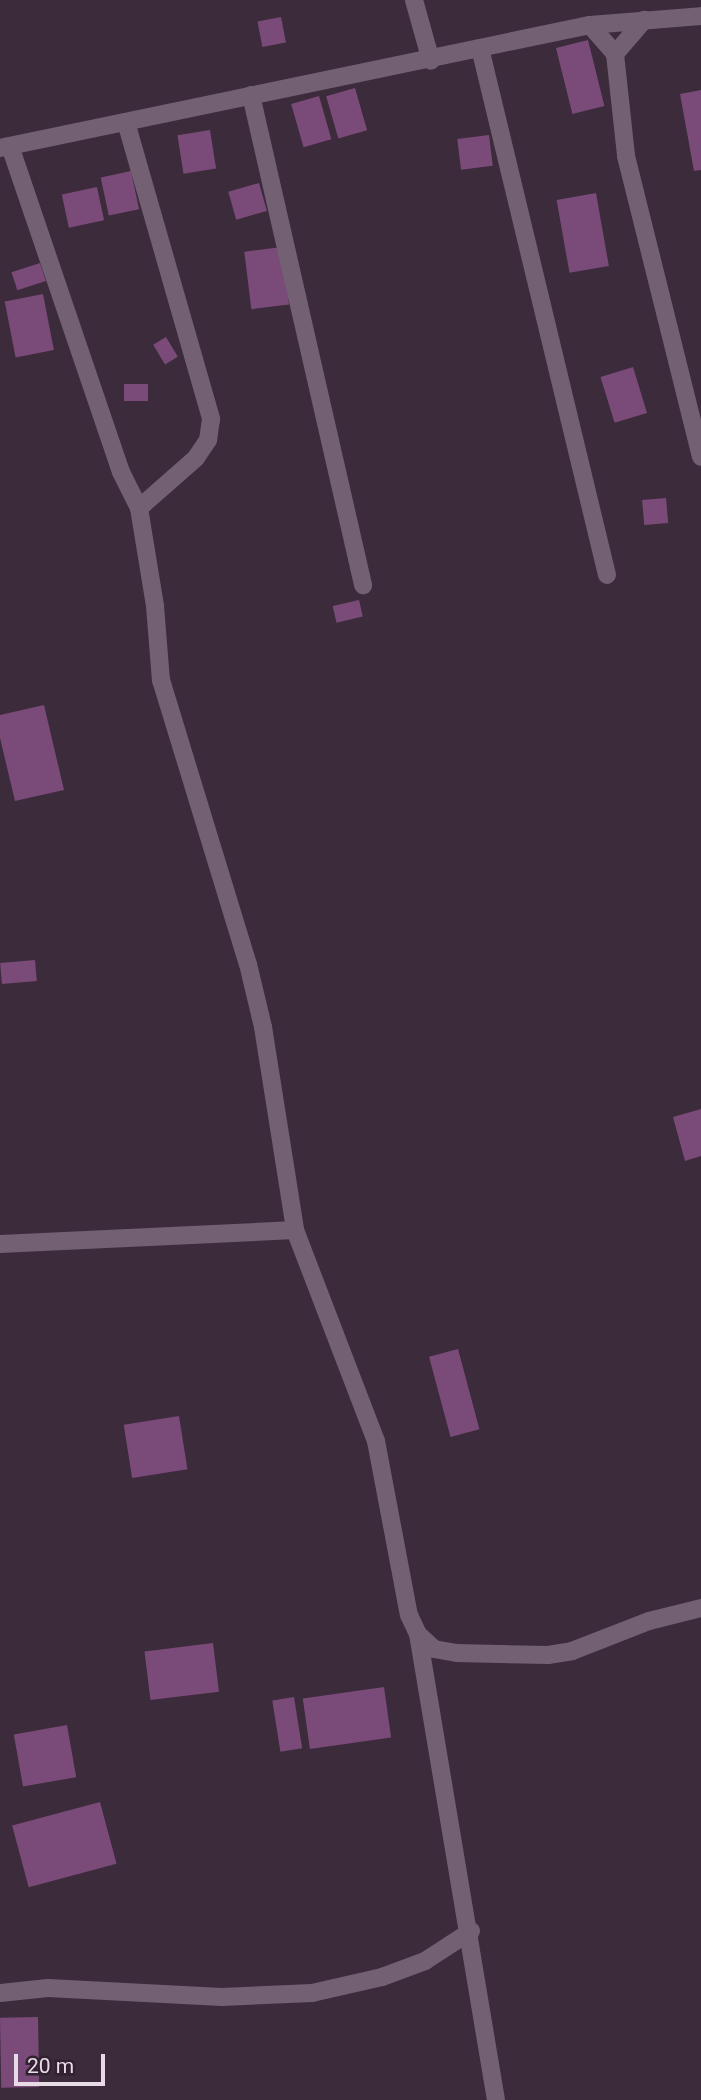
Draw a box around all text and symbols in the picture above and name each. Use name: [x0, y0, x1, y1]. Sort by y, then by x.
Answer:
scale bar: [18, 2040, 108, 2084]
text: 20 m: [27, 2054, 74, 2078]

